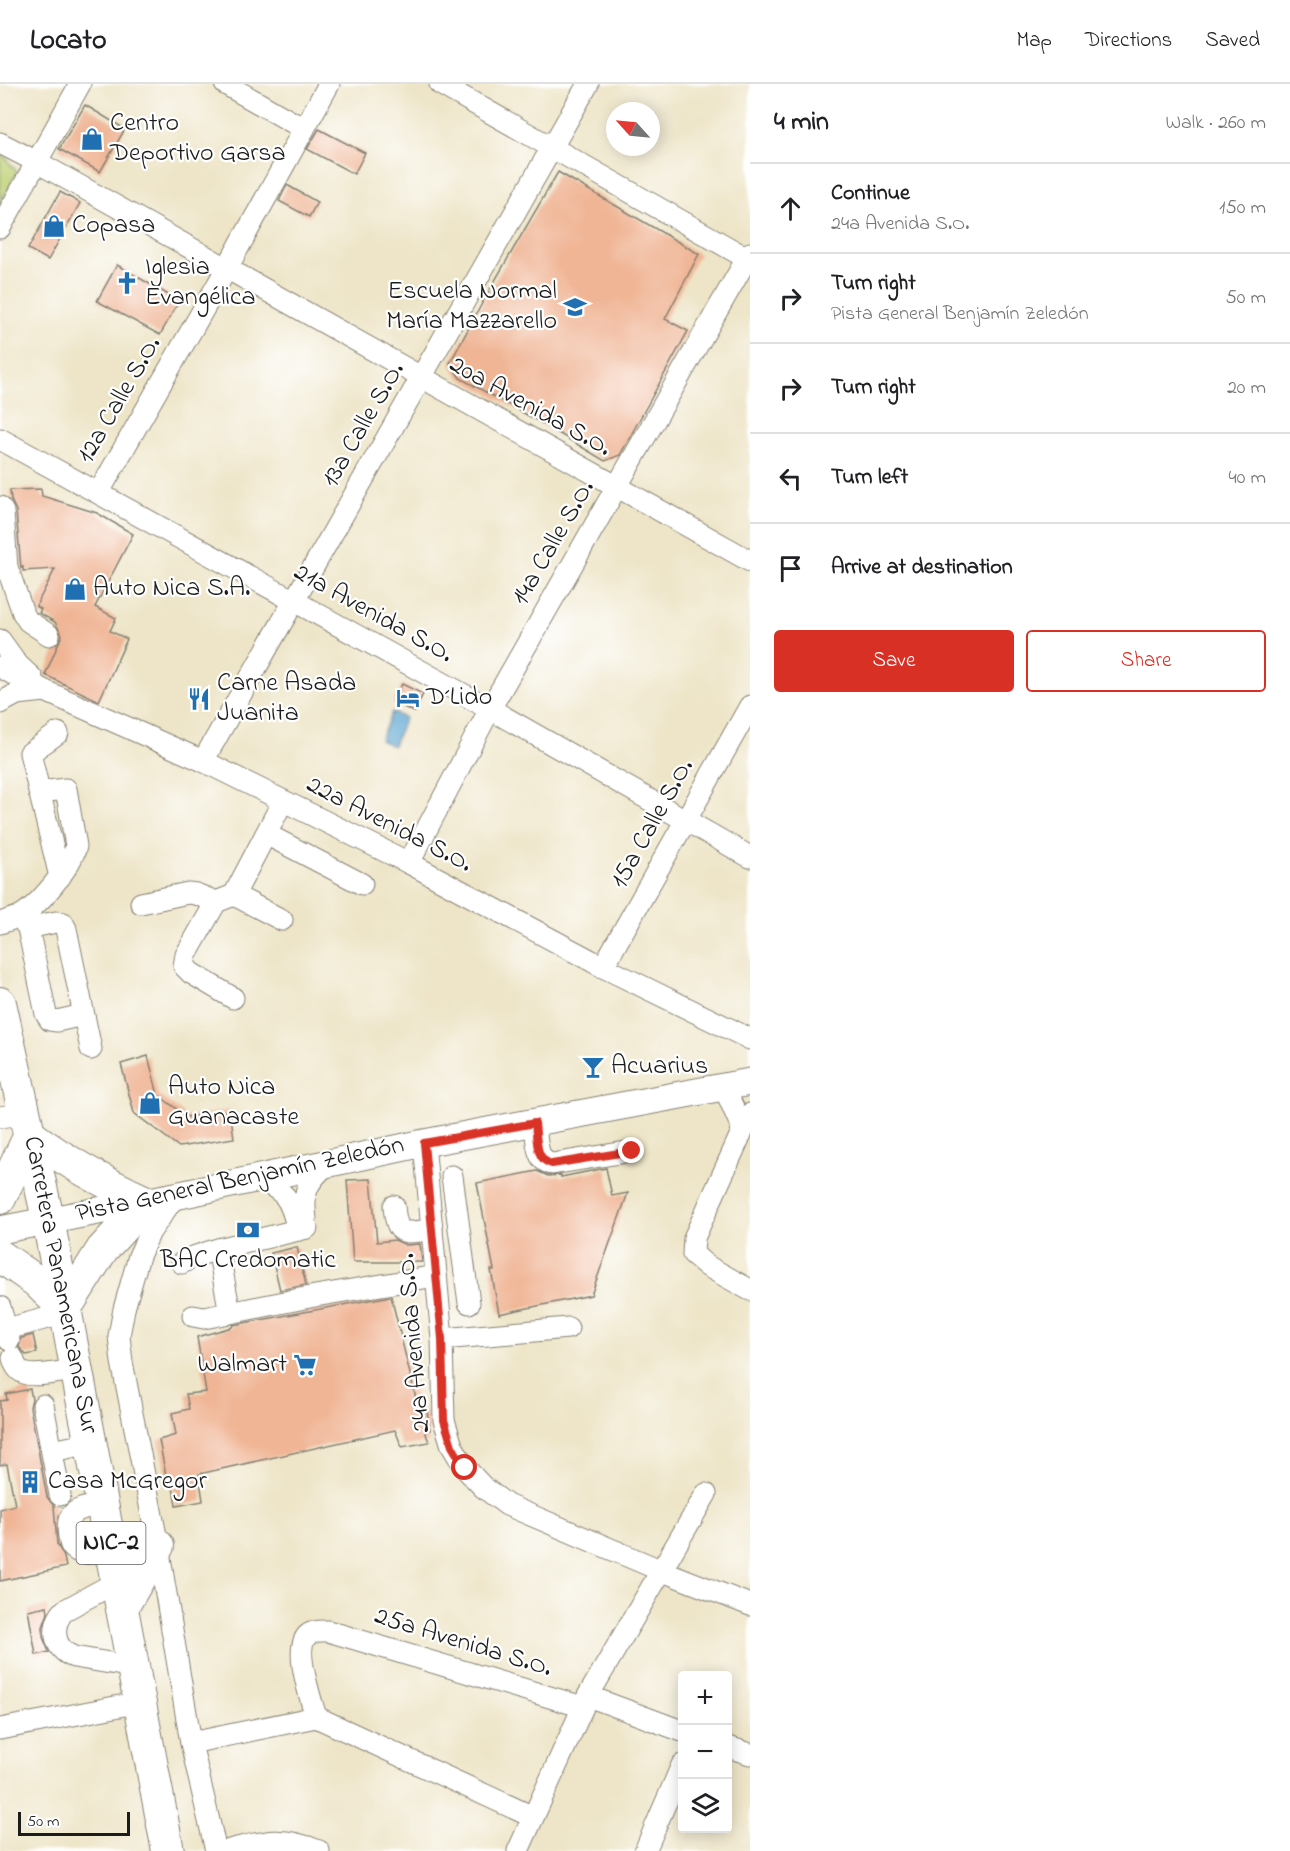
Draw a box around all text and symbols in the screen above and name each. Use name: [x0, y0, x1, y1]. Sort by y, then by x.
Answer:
text: Locato: [30, 21, 106, 62]
text: Map: [1016, 26, 1052, 56]
text: Directions: [1085, 26, 1172, 56]
text: Saved: [1205, 26, 1260, 56]
north arrow: [606, 102, 660, 156]
text: 4 min: [774, 104, 829, 142]
place label: Centro Deportivo Garsa: [109, 105, 286, 173]
text: Walk · 260 m: [1165, 109, 1266, 138]
shop icon: Centro Deportivo Garsa: [79, 126, 105, 152]
text: Continue: [831, 178, 910, 210]
icon: ahead: [774, 192, 807, 225]
text: 150 m: [1219, 194, 1266, 223]
place label: Copasa: [72, 207, 155, 245]
text: 24a Avenida S.O.: [831, 210, 969, 239]
shop icon: Copasa: [41, 213, 67, 239]
place label: Iglesia Evangélica: [145, 249, 256, 317]
text: Turn right: [831, 268, 916, 300]
church icon: Iglesia Evangélica: [114, 270, 140, 296]
place label: Escuela Normal María Mazzarello: [386, 273, 557, 341]
icon: right: [774, 282, 807, 315]
text: 50 m: [1225, 284, 1266, 313]
school or university icon: Escuela Normal María Mazzarello: [562, 294, 588, 320]
text: Pista General Benjamín Zeledón: [831, 300, 1089, 329]
street label: 12a Calle S.O.: [68, 329, 172, 471]
street label: 20a Avenida S.O.: [442, 347, 618, 467]
street label: 13a Calle S.O.: [313, 355, 415, 495]
icon: right: [774, 372, 807, 405]
text: Turn right: [831, 372, 916, 404]
text: 20 m: [1227, 374, 1266, 403]
icon: left: [774, 462, 807, 495]
text: Turn left: [831, 462, 908, 494]
text: 40 m: [1229, 464, 1266, 493]
street label: 14a Calle S.O.: [503, 473, 605, 613]
icon: arrive: [774, 552, 807, 585]
text: Arrive at destination: [831, 552, 1013, 584]
street label: 21a Avenida S.O.: [286, 554, 460, 674]
place label: Auto Nica S.A.: [93, 570, 250, 608]
shop icon: Auto Nica S.A.: [62, 576, 88, 602]
button: Save: [774, 630, 1014, 692]
button: Share: [1026, 630, 1266, 692]
place label: Carne Asada Juanita: [217, 665, 356, 733]
place label: D´Lido: [425, 679, 492, 717]
hotel icon: D´Lido: [395, 685, 421, 711]
restaurant icon: Carne Asada Juanita: [186, 686, 212, 712]
street label: 15a Calle S.O.: [602, 752, 704, 896]
street label: 22a Avenida S.O.: [299, 767, 479, 883]
place label: Acuarius: [611, 1048, 708, 1086]
bar icon: Acuarius: [580, 1054, 606, 1080]
place label: Auto Nica Guanacaste: [168, 1069, 300, 1137]
shop icon: Auto Nica Guanacaste: [137, 1090, 163, 1116]
street label: Pista General Benjamín Zeledón: [72, 1127, 408, 1233]
street label: Carretera Panamericana Sur: [12, 1133, 108, 1438]
route end: [618, 1137, 644, 1163]
bank icon: BAC Credomatic: [235, 1217, 261, 1243]
place label: BAC Credomatic: [159, 1242, 336, 1280]
street label: 24a Avenida S.O.: [388, 1252, 442, 1434]
place label: Walmart: [197, 1346, 287, 1384]
supermarket icon: Walmart: [292, 1352, 318, 1378]
route start: [451, 1454, 477, 1480]
place label: Casa McGregor: [48, 1463, 208, 1501]
building icon: Casa McGregor: [17, 1469, 43, 1495]
road number: NIC-2: [76, 1522, 146, 1564]
street label: 25a Avenida S.O.: [370, 1598, 556, 1688]
map controls: [678, 1671, 732, 1833]
button: +: [678, 1671, 732, 1725]
button: −: [678, 1725, 732, 1779]
button: layers: [678, 1779, 732, 1833]
scale bar: [18, 1809, 130, 1836]
text: 50 m: [27, 1810, 59, 1834]

